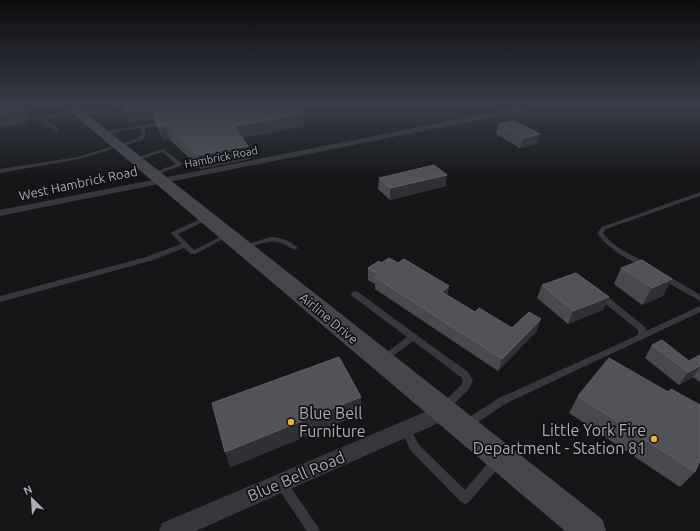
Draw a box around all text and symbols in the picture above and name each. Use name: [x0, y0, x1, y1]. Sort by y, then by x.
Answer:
street label: Hambrick Road: [183, 144, 259, 170]
street label: West Hambrick Road: [17, 164, 139, 202]
street label: Airline Drive: [297, 290, 361, 346]
place label: Blue Bell Furniture: [299, 404, 366, 440]
marker: Blue Bell Furniture: [286, 417, 296, 427]
place label: Little York Fire Department - Station 81: [473, 421, 646, 457]
marker: Little York Fire Department - Station 81: [649, 434, 659, 444]
street label: Blue Bell Road: [245, 447, 347, 505]
north arrow: [12, 479, 52, 519]
text: N: [22, 483, 34, 497]

